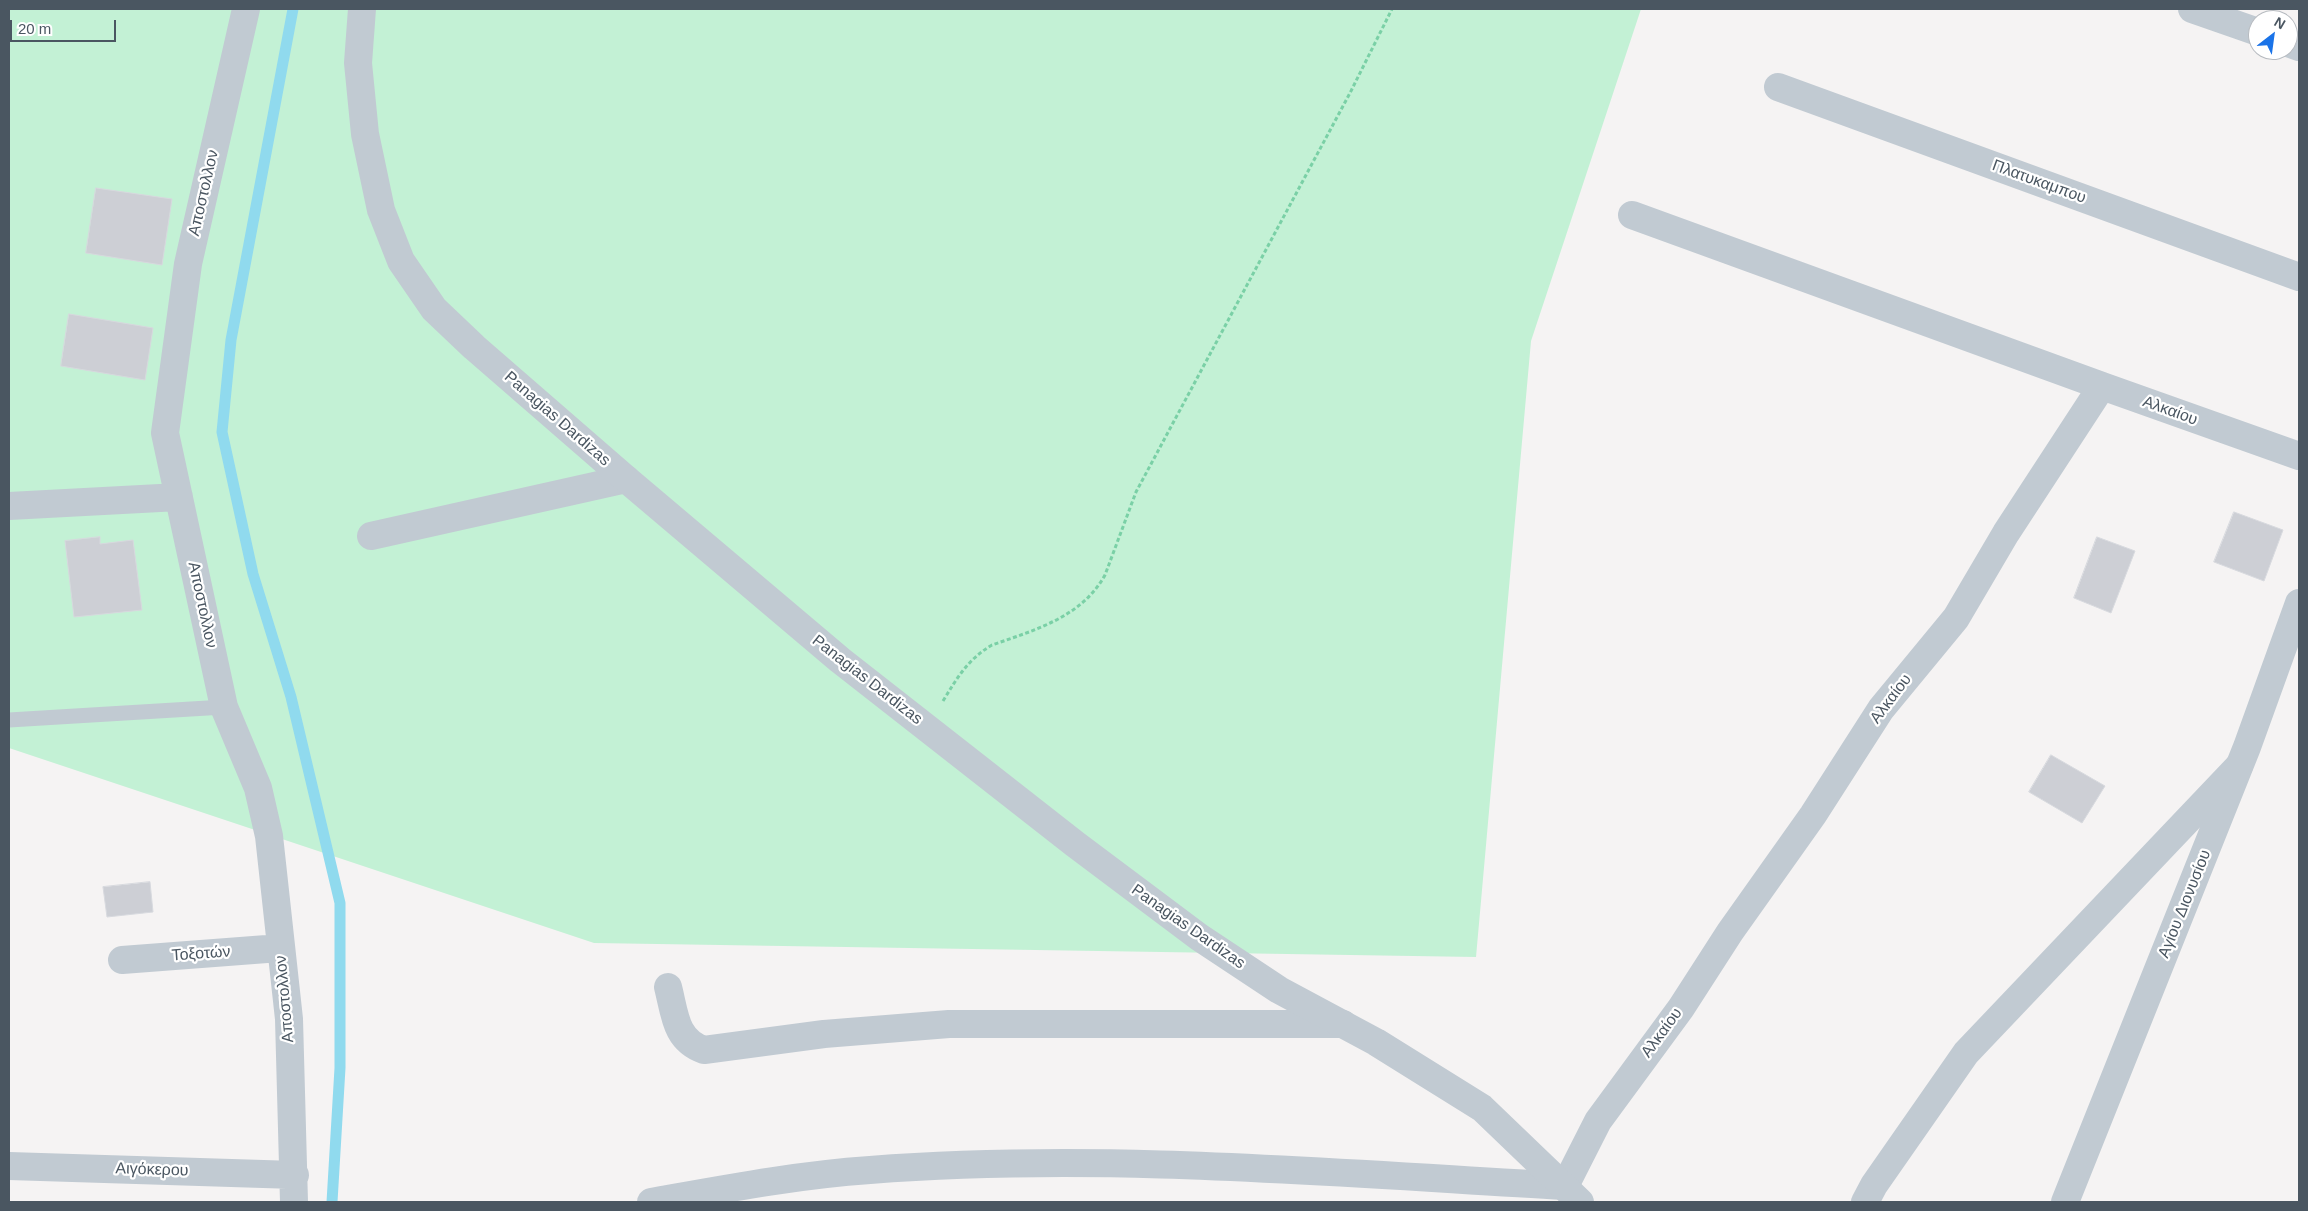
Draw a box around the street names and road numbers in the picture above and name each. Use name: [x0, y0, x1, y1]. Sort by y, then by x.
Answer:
street label: Αποστολλον: [185, 148, 223, 238]
street label: Πλατυκαμπου: [1989, 156, 2089, 208]
street label: Panagias Dardizas: [500, 368, 614, 470]
street label: Αλκαίου: [2140, 392, 2200, 430]
street label: Αποστολλον: [184, 560, 220, 650]
street label: Panagias Dardizas: [808, 631, 926, 729]
street label: Αλκαίου: [1866, 670, 1916, 728]
street label: Αγίου Διονυσίου: [2155, 847, 2215, 961]
street label: Panagias Dardizas: [1127, 881, 1249, 973]
street label: Τοξοτών: [171, 942, 231, 966]
street label: Αποστολλον: [272, 955, 298, 1043]
street label: Αλκαίου: [1638, 1004, 1686, 1062]
street label: Αιγόκερου: [115, 1159, 189, 1181]

